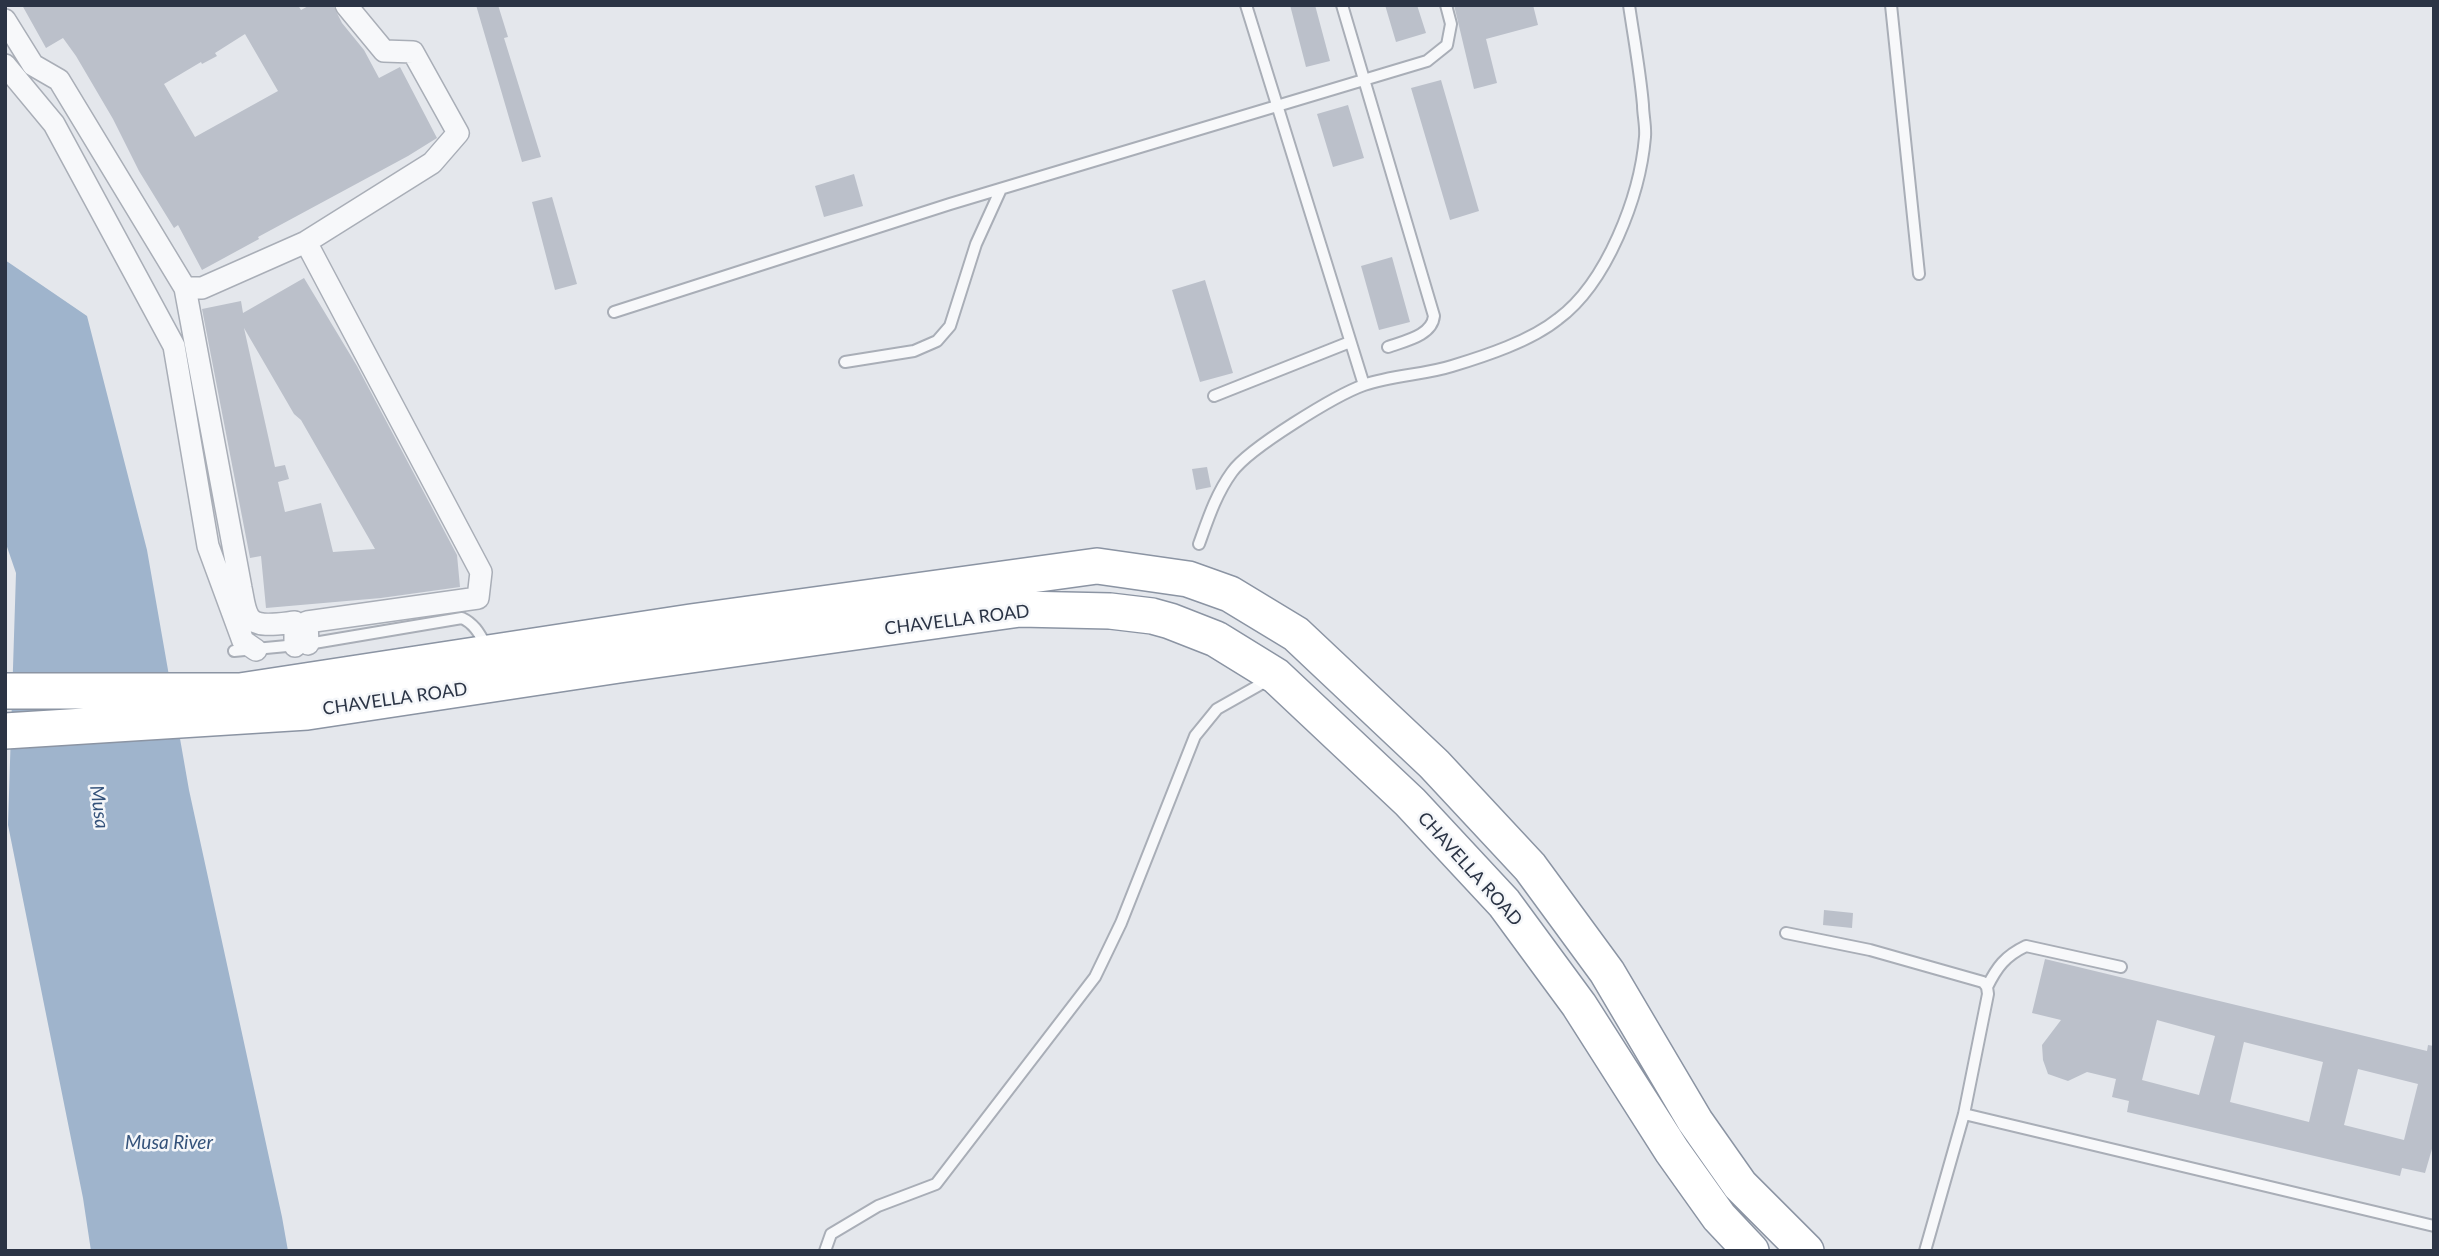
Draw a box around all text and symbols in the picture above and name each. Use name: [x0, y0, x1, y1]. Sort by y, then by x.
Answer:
street label: CHAVELLA ROAD: [883, 600, 1031, 640]
street label: CHAVELLA ROAD: [321, 678, 469, 720]
water label: Musa: [85, 784, 113, 830]
street label: CHAVELLA ROAD: [1413, 808, 1527, 930]
water label: Musa River: [125, 1132, 213, 1154]

